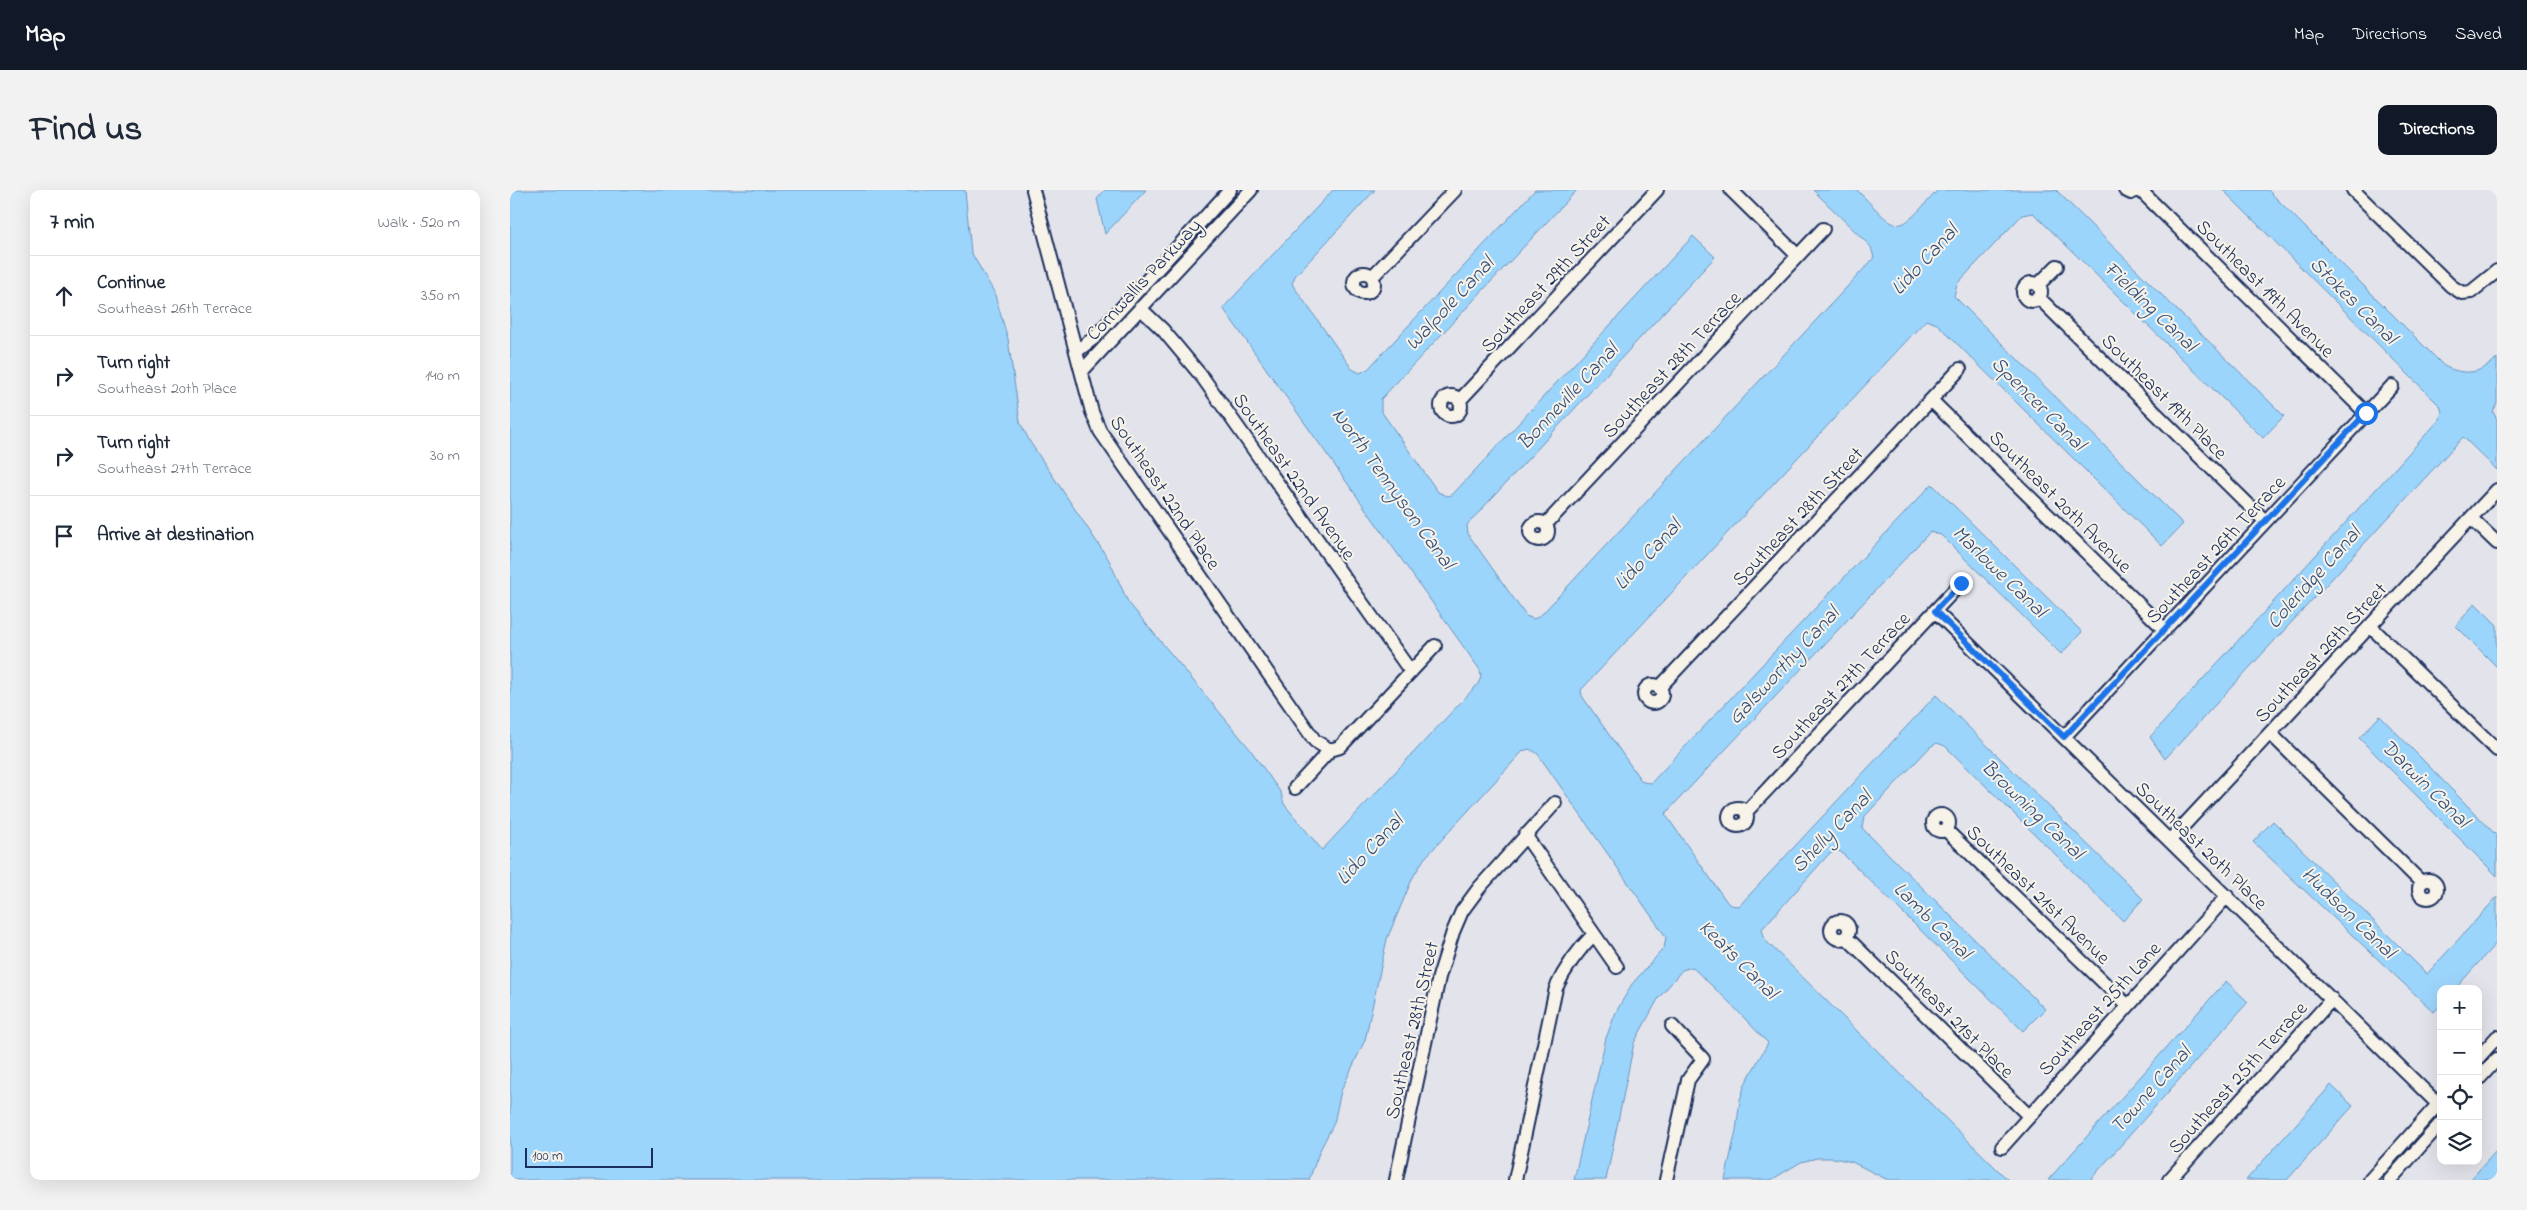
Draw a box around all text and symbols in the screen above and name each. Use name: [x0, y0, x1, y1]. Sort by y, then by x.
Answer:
text: Map: [25, 18, 66, 53]
text: Map: [2294, 22, 2324, 48]
text: Directions: [2352, 22, 2427, 48]
text: Saved: [2455, 22, 2502, 48]
text: Find us: [30, 105, 142, 156]
button: Directions: [2378, 105, 2497, 155]
text: 7 min: [50, 208, 94, 238]
street label: Southeast 29th Street: [1475, 209, 1619, 360]
text: Walk · 520 m: [377, 211, 460, 235]
street label: Cornwallis Parkway: [1080, 213, 1209, 348]
street label: Southeast 19th Avenue: [2188, 214, 2340, 366]
water label: Lido Canal: [1885, 216, 1968, 303]
water label: Walpole Canal: [1399, 249, 1504, 358]
water label: Stokes Canal: [2302, 251, 2405, 354]
water label: Fielding Canal: [2096, 255, 2205, 362]
text: Continue: [97, 270, 165, 297]
icon: ahead: [50, 282, 78, 310]
text: 350 m: [421, 284, 460, 308]
street label: Southeast 28th Terrace: [1597, 285, 1749, 446]
text: Southeast 26th Terrace: [97, 297, 252, 321]
street label: Southeast 19th Place: [2093, 328, 2233, 468]
water label: Bonneville Canal: [1511, 335, 1628, 458]
text: Turn right: [97, 350, 170, 377]
water label: Spencer Canal: [1983, 350, 2094, 460]
icon: right: [50, 362, 78, 390]
text: 140 m: [425, 364, 460, 388]
text: Southeast 20th Place: [97, 377, 237, 401]
street label: Southeast 22nd Avenue: [1224, 388, 1362, 567]
water label: North Tennyson Canal: [1324, 402, 1463, 578]
route start: [2355, 402, 2378, 425]
street label: Southeast 22nd Place: [1101, 410, 1227, 577]
street label: Southeast 20th Avenue: [1981, 425, 2137, 581]
text: Turn right: [97, 430, 170, 457]
street label: Southeast 28th Street: [1726, 441, 1872, 594]
icon: right: [50, 442, 78, 470]
text: 30 m: [430, 444, 460, 468]
text: Southeast 27th Terrace: [97, 457, 252, 481]
street label: Southeast 26th Terrace: [2140, 470, 2294, 632]
water label: Lido Canal: [1608, 511, 1691, 598]
water label: Marlowe Canal: [1944, 519, 2055, 627]
water label: Coleridge Canal: [2260, 519, 2371, 637]
icon: arrive: [50, 522, 78, 550]
text: Arrive at destination: [97, 522, 254, 549]
route end: [1950, 572, 1973, 595]
street label: Southeast 26th Street: [2249, 577, 2395, 730]
water label: Galsworthy Canal: [1722, 599, 1849, 732]
street label: Southeast 27th Terrace: [1765, 606, 1918, 767]
water label: Darwin Canal: [2373, 733, 2477, 837]
water label: Browning Canal: [1973, 754, 2092, 870]
street label: Southeast 20th Place: [2127, 776, 2273, 918]
water label: Shelly Canal: [1785, 782, 1881, 881]
water label: Lido Canal: [1330, 806, 1413, 893]
street label: Southeast 21st Avenue: [1959, 819, 2116, 972]
water label: Hudson Canal: [2294, 861, 2403, 968]
water label: Lamb Canal: [1886, 876, 1979, 969]
water label: Keats Canal: [1691, 914, 1786, 1009]
street label: Southeast 25th Lane: [2032, 936, 2169, 1083]
street label: Southeast 28th Street: [1379, 939, 1448, 1122]
street label: Southeast 21st Place: [1877, 943, 2020, 1086]
map controls: [2437, 985, 2482, 1165]
button: +: [2437, 985, 2482, 1030]
street label: Southeast 25th Terrace: [2162, 996, 2315, 1161]
button: −: [2437, 1030, 2482, 1075]
water label: Towne Canal: [2104, 1038, 2201, 1141]
button: locate: [2437, 1075, 2482, 1120]
button: layers: [2437, 1120, 2482, 1165]
scale bar: [525, 1145, 652, 1168]
text: 100 m: [532, 1146, 563, 1167]

